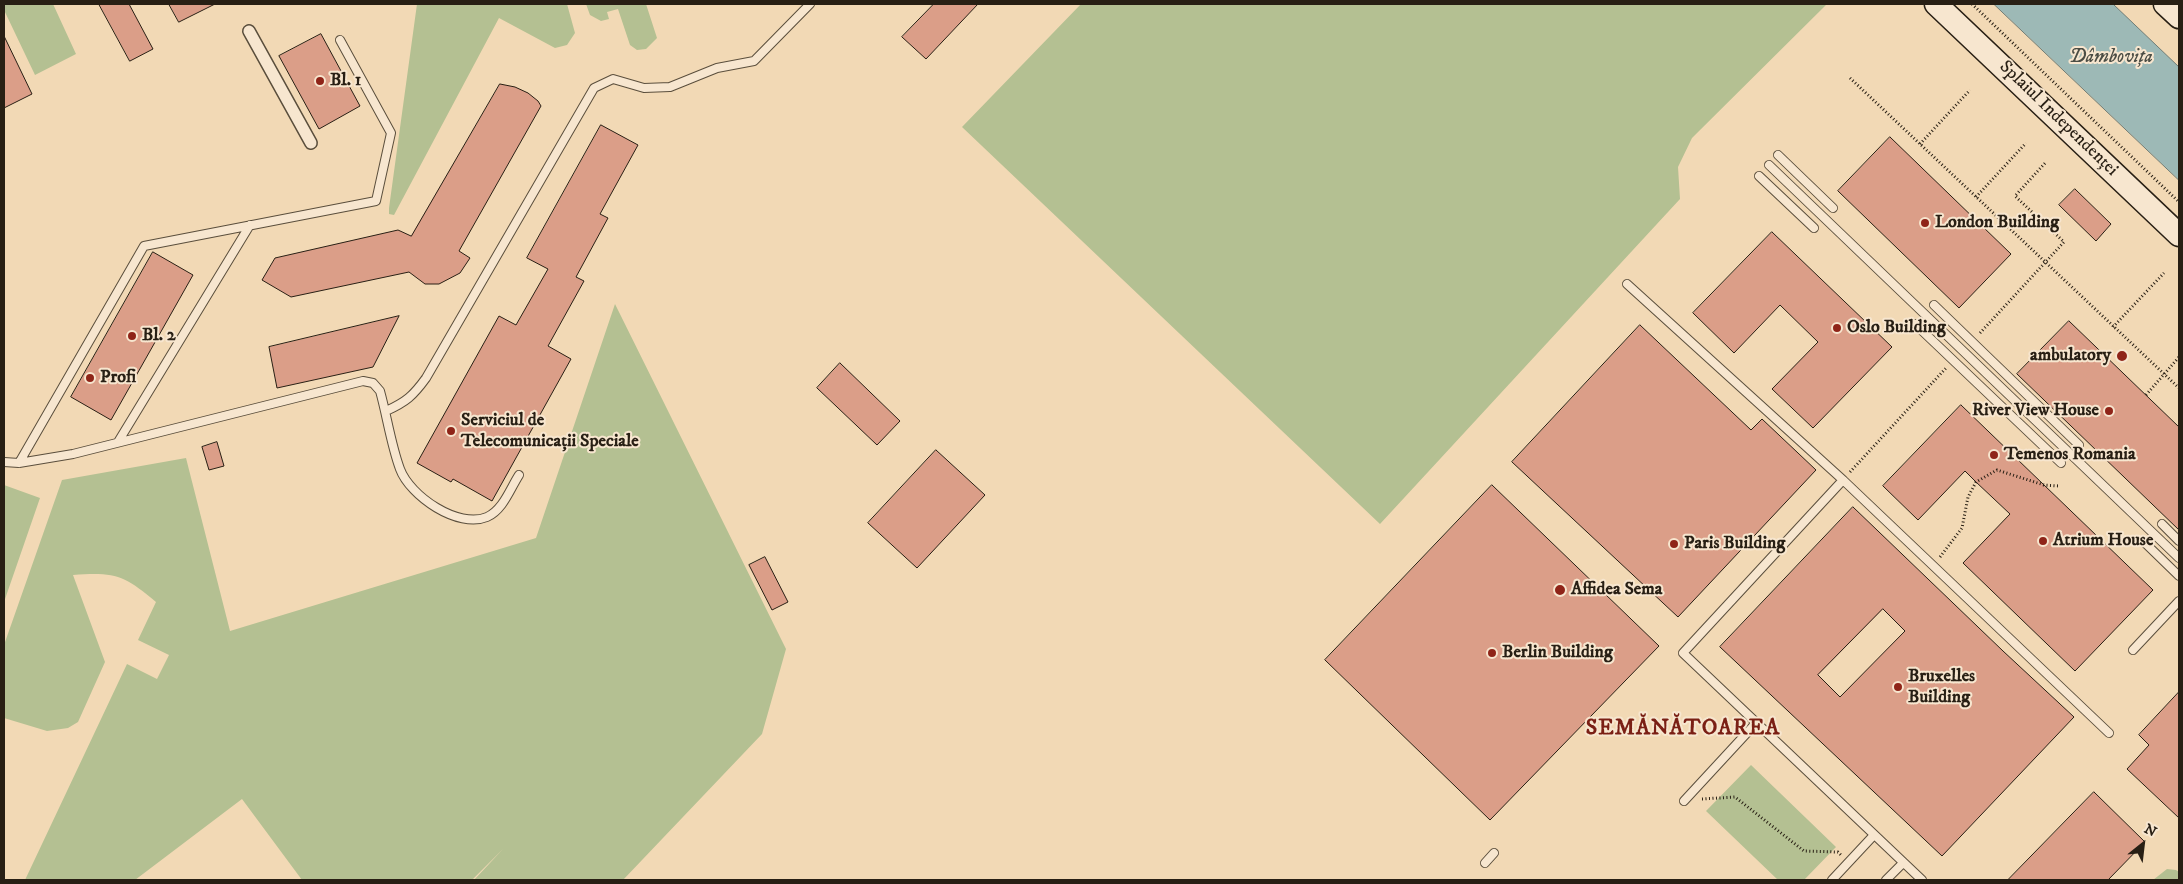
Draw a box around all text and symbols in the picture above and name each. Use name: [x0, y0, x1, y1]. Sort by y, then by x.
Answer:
water label: Dâmbovița: [2069, 47, 2153, 69]
street label: Splaiul Independenței: [1994, 57, 2122, 181]
place label: Bl. 1: [330, 70, 361, 92]
marker: Bl. 1: [314, 75, 326, 87]
place label: London Building: [1935, 212, 2059, 234]
marker: London Building: [1919, 217, 1931, 229]
place label: Oslo Building: [1847, 317, 1946, 339]
marker: Oslo Building: [1831, 322, 1843, 334]
place label: Bl. 2: [142, 325, 176, 347]
marker: Bl. 2: [126, 330, 138, 342]
place label: ambulatory: [2030, 345, 2111, 367]
marker: ambulatory: [2115, 349, 2129, 363]
place label: Profi: [100, 367, 136, 389]
marker: Profi: [84, 372, 96, 384]
place label: River View House: [1972, 400, 2099, 422]
marker: River View House: [2103, 405, 2115, 417]
place label: Serviciul de Telecomunicații Speciale: [461, 410, 639, 452]
marker: Serviciul de Telecomunicații Speciale: [445, 425, 457, 437]
place label: Temenos Romania: [2004, 444, 2136, 466]
marker: Temenos Romania: [1988, 449, 2000, 461]
place label: Atrium House: [2053, 530, 2153, 552]
place label: Paris Building: [1684, 533, 1785, 555]
marker: Atrium House: [2037, 535, 2049, 547]
marker: Paris Building: [1668, 538, 1680, 550]
place label: Affidea Sema: [1571, 579, 1662, 601]
marker: Affidea Sema: [1553, 583, 1567, 597]
place label: Berlin Building: [1502, 642, 1613, 664]
marker: Berlin Building: [1486, 647, 1498, 659]
place label: Bruxelles Building: [1908, 666, 1975, 709]
marker: Bruxelles Building: [1892, 681, 1904, 693]
district label: SEMĂNĂTOAREA: [1584, 716, 1782, 742]
north arrow: [2118, 819, 2168, 869]
text: N: [2141, 820, 2160, 842]

